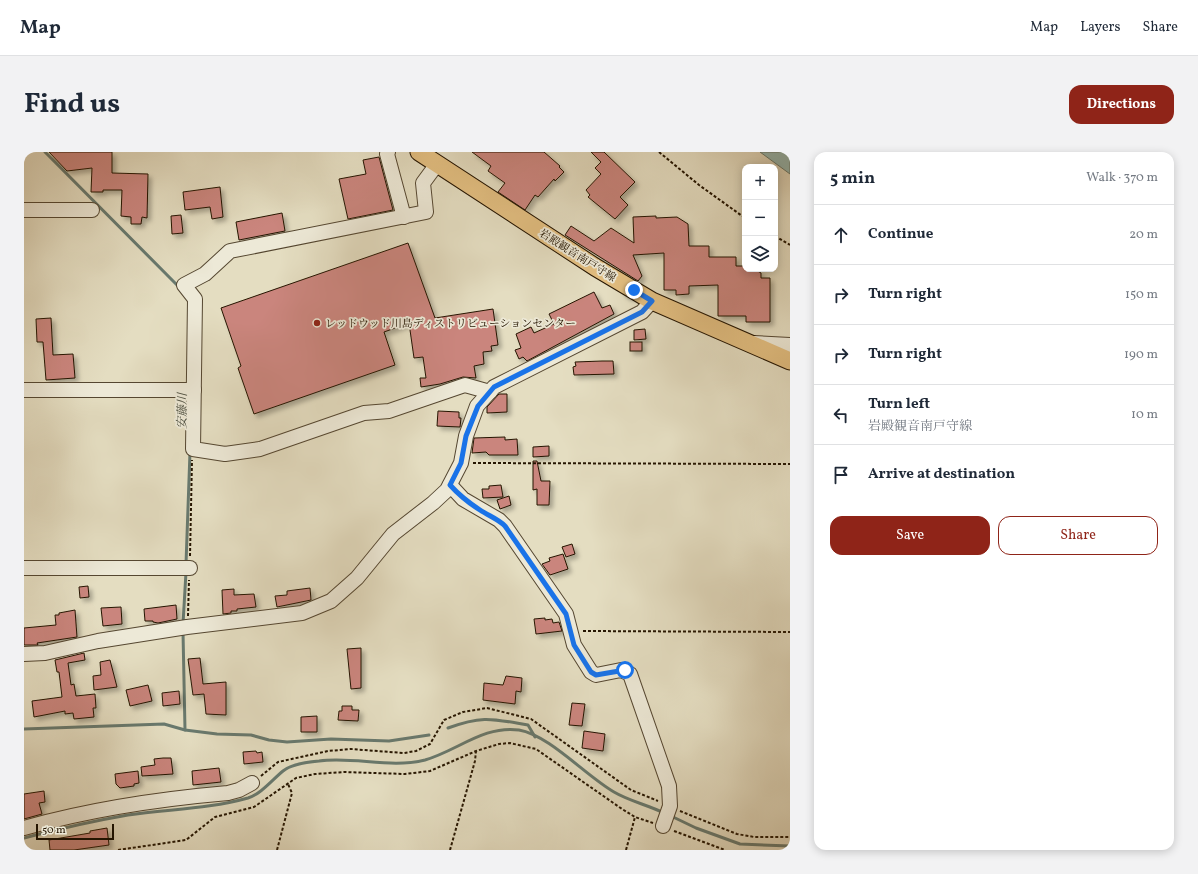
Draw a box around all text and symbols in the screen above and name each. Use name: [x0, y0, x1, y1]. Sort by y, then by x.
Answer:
text: Map: [20, 15, 61, 41]
text: Map: [1030, 18, 1058, 37]
text: Layers: [1080, 18, 1120, 37]
text: Share: [1142, 18, 1178, 37]
text: Find us: [24, 85, 120, 124]
button: Directions: [1069, 85, 1174, 124]
map controls: [742, 164, 778, 272]
button: +: [742, 164, 778, 200]
text: 5 min: [830, 167, 875, 190]
text: Walk · 370 m: [1086, 169, 1158, 187]
button: −: [742, 200, 778, 236]
icon: ahead: [830, 224, 852, 246]
text: Continue: [868, 224, 933, 245]
text: 20 m: [1129, 226, 1158, 244]
street label: 岩殿観音南戸守線: [536, 227, 618, 286]
button: layers: [742, 236, 778, 272]
route end: [625, 281, 643, 299]
icon: right: [830, 284, 852, 306]
text: Turn right: [868, 284, 942, 305]
text: 150 m: [1125, 286, 1158, 304]
place label: レッドウッド川島ディストリビューションセンター: [325, 317, 576, 332]
marker: レッドウッド川島ディストリビューションセンター: [312, 318, 322, 328]
icon: right: [830, 344, 852, 366]
text: Turn right: [868, 344, 942, 365]
text: 190 m: [1124, 346, 1158, 364]
water label: 安藤川: [175, 391, 191, 429]
text: Turn left: [868, 394, 930, 415]
icon: left: [830, 404, 852, 426]
text: 10 m: [1131, 406, 1158, 424]
text: 岩殿観音南戸守線: [868, 418, 972, 436]
icon: arrive: [830, 464, 852, 486]
text: Arrive at destination: [868, 464, 1015, 485]
button: Save: [830, 516, 990, 555]
button: Share: [998, 516, 1158, 555]
route start: [616, 661, 634, 679]
scale bar: [36, 822, 114, 841]
text: 50 m: [42, 823, 66, 838]

